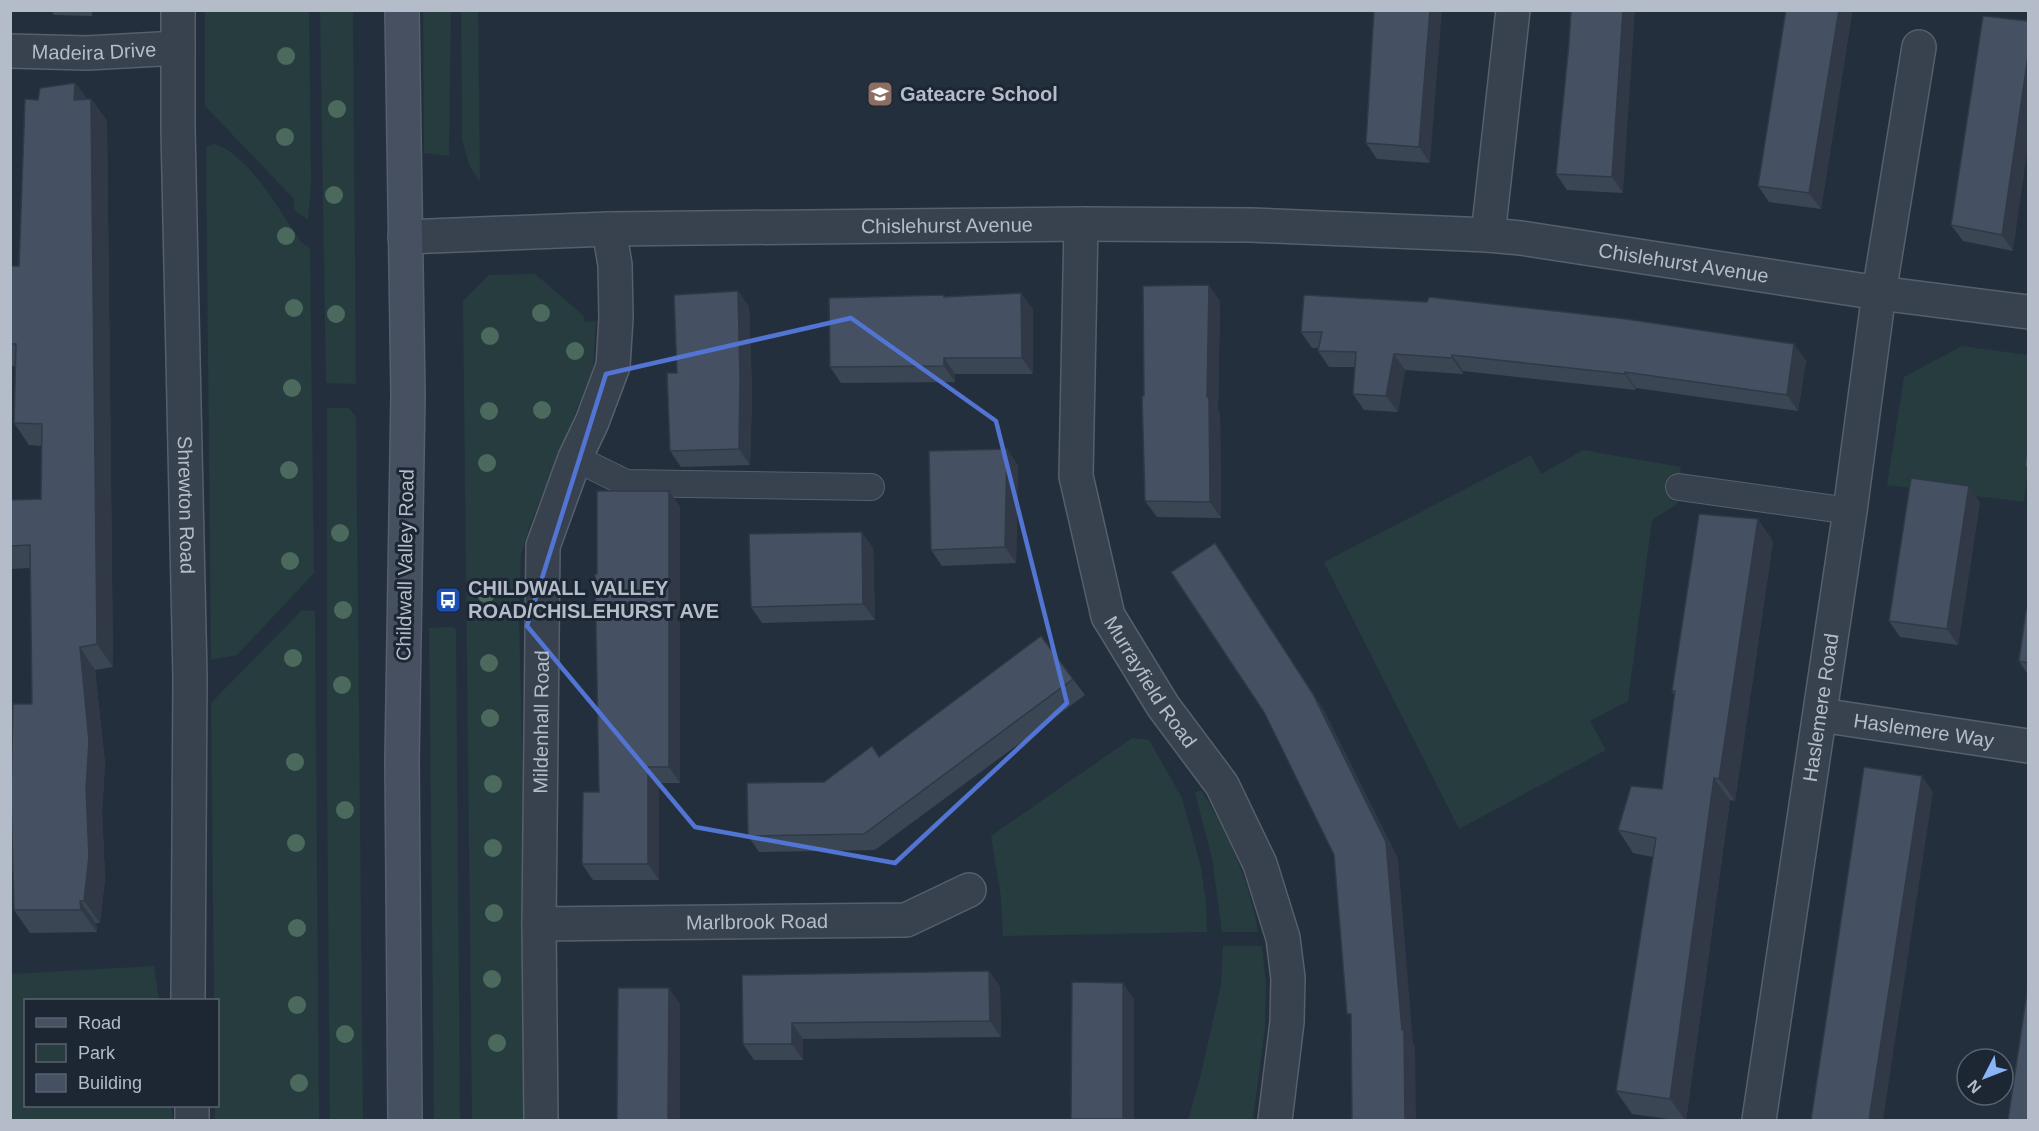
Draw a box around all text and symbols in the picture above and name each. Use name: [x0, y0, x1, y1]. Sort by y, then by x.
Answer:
street label: Madeira Drive: [31, 38, 157, 64]
school or university icon: Gateacre School: [865, 79, 895, 109]
place label: Gateacre School: [900, 83, 1058, 105]
street label: Chislehurst Avenue: [861, 214, 1033, 237]
street label: Chislehurst Avenue: [1597, 239, 1770, 287]
street label: Shrewton Road: [174, 436, 199, 574]
street label: Childwall Valley Road: [392, 469, 418, 661]
place label: CHILDWALL VALLEY ROAD/CHISLEHURST AVE: [468, 577, 719, 622]
bus stop icon: CHILDWALL VALLEY ROAD/CHISLEHURST AVE: [433, 585, 463, 615]
street label: Murrayfield Road: [1100, 612, 1201, 752]
street label: Haslemere Road: [1799, 632, 1843, 783]
street label: Mildenhall Road: [529, 650, 553, 794]
street label: Haslemere Way: [1852, 709, 1995, 752]
street label: Marlbrook Road: [686, 910, 828, 933]
legend: [24, 999, 219, 1107]
text: Road: [78, 1013, 121, 1033]
text: Park: [78, 1043, 116, 1063]
north arrow: [1955, 1047, 2015, 1107]
text: Building: [78, 1073, 142, 1093]
text: N: [1964, 1077, 1984, 1097]

